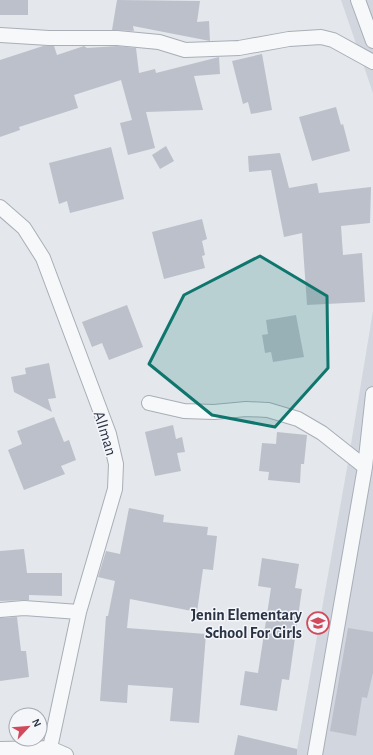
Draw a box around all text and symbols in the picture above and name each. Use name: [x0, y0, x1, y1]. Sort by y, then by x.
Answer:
street label: AlIman: [91, 409, 119, 457]
place label: Jenin Elementary School For Girls: [191, 607, 303, 641]
school or university icon: Jenin Elementary School For Girls: [305, 610, 331, 636]
north arrow: [8, 707, 48, 747]
text: N: [30, 717, 43, 729]

